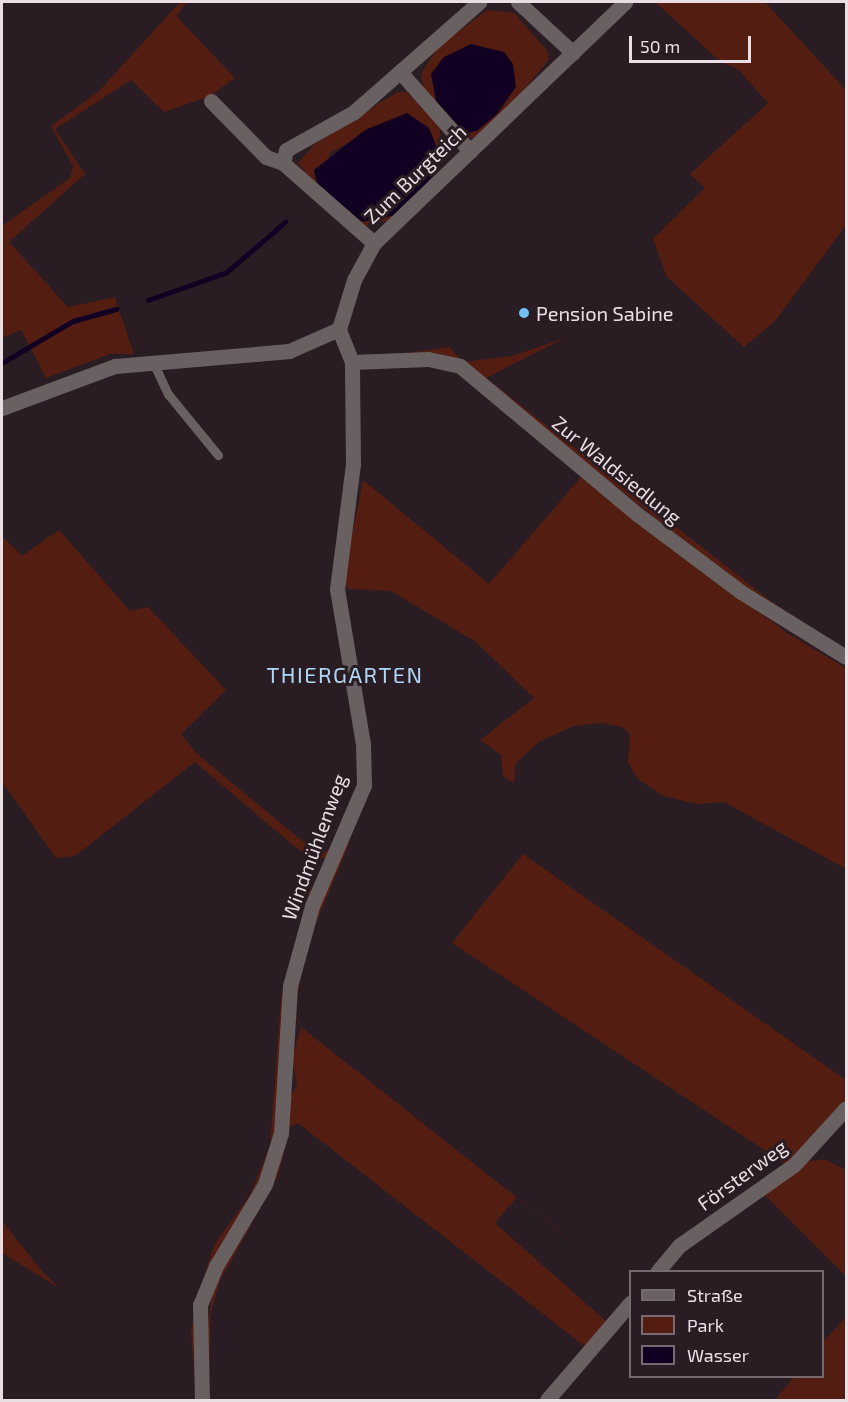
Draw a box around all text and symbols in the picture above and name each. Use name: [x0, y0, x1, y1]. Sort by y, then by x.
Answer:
scale bar: [632, 24, 754, 62]
text: 50 m: [640, 35, 680, 57]
street label: Zum Burgteich: [359, 119, 471, 229]
place label: Pension Sabine: [536, 301, 674, 325]
marker: Pension Sabine: [517, 306, 531, 320]
street label: Zur Waldsiedlung: [547, 410, 687, 530]
district label: THIERGARTEN: [266, 662, 424, 688]
street label: Windmühlenweg: [276, 770, 352, 924]
street label: Försterweg: [693, 1135, 791, 1215]
legend: [629, 1270, 824, 1378]
text: Straße: [687, 1284, 743, 1306]
text: Park: [687, 1314, 724, 1336]
text: Wasser: [687, 1344, 749, 1366]

